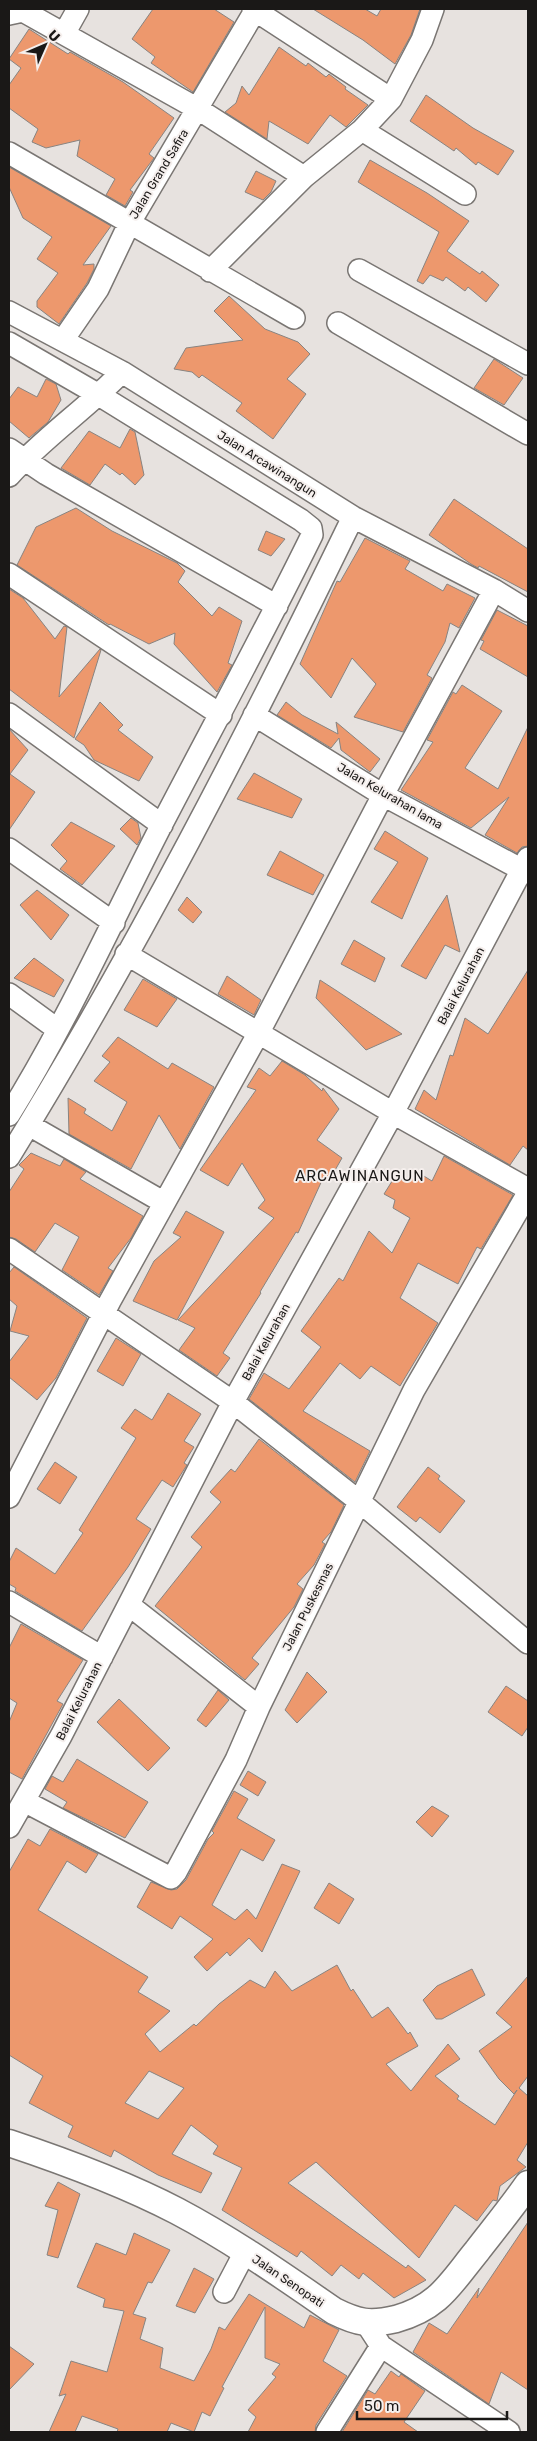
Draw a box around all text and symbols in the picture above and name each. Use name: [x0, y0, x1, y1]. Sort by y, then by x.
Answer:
north arrow: [20, 20, 70, 70]
text: U: [44, 27, 63, 46]
street label: Jalan Grand Safira: [127, 127, 191, 221]
street label: Jalan Arcawinangun: [215, 428, 319, 500]
street label: Jalan Kelurahan lama: [335, 760, 445, 832]
street label: Balai Kelurahan: [435, 945, 487, 1027]
district label: ARCAWINANGUN: [295, 1167, 425, 1185]
street label: Balai Kelurahan: [239, 1301, 293, 1383]
street label: Jalan Puskesmas: [280, 1561, 336, 1653]
street label: Balai Kelurahan: [53, 1659, 105, 1743]
street label: Jalan Senopati: [249, 2252, 327, 2310]
scale bar: [357, 2388, 507, 2420]
text: 50 m: [364, 2397, 399, 2415]

